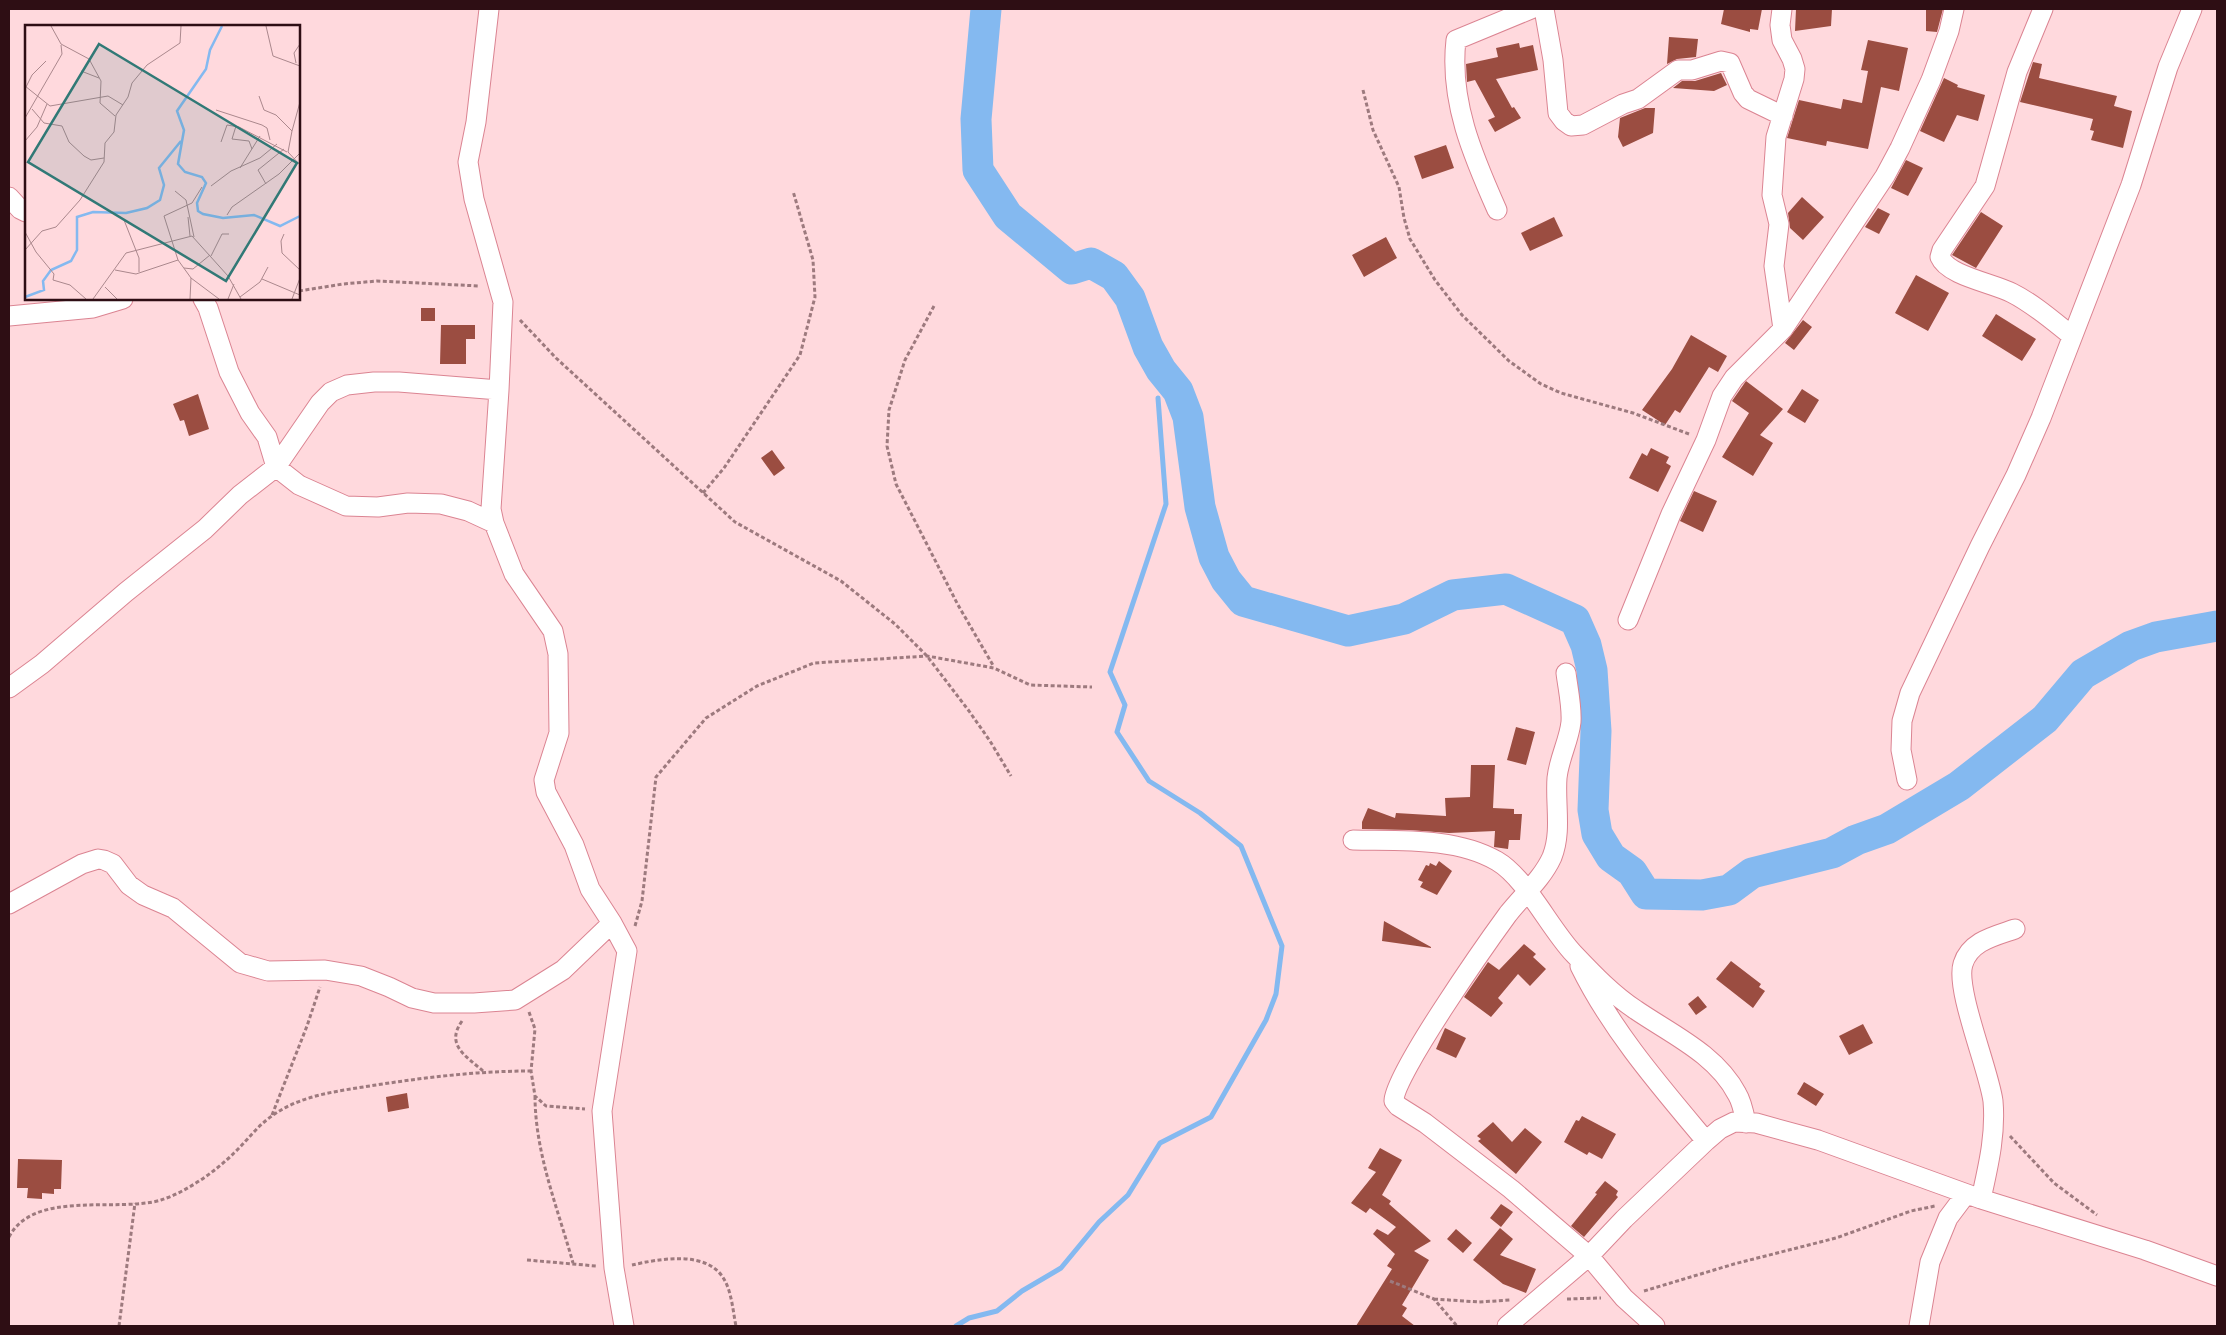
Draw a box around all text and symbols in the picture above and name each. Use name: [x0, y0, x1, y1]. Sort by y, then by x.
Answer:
inset map: [25, 25, 300, 300]

